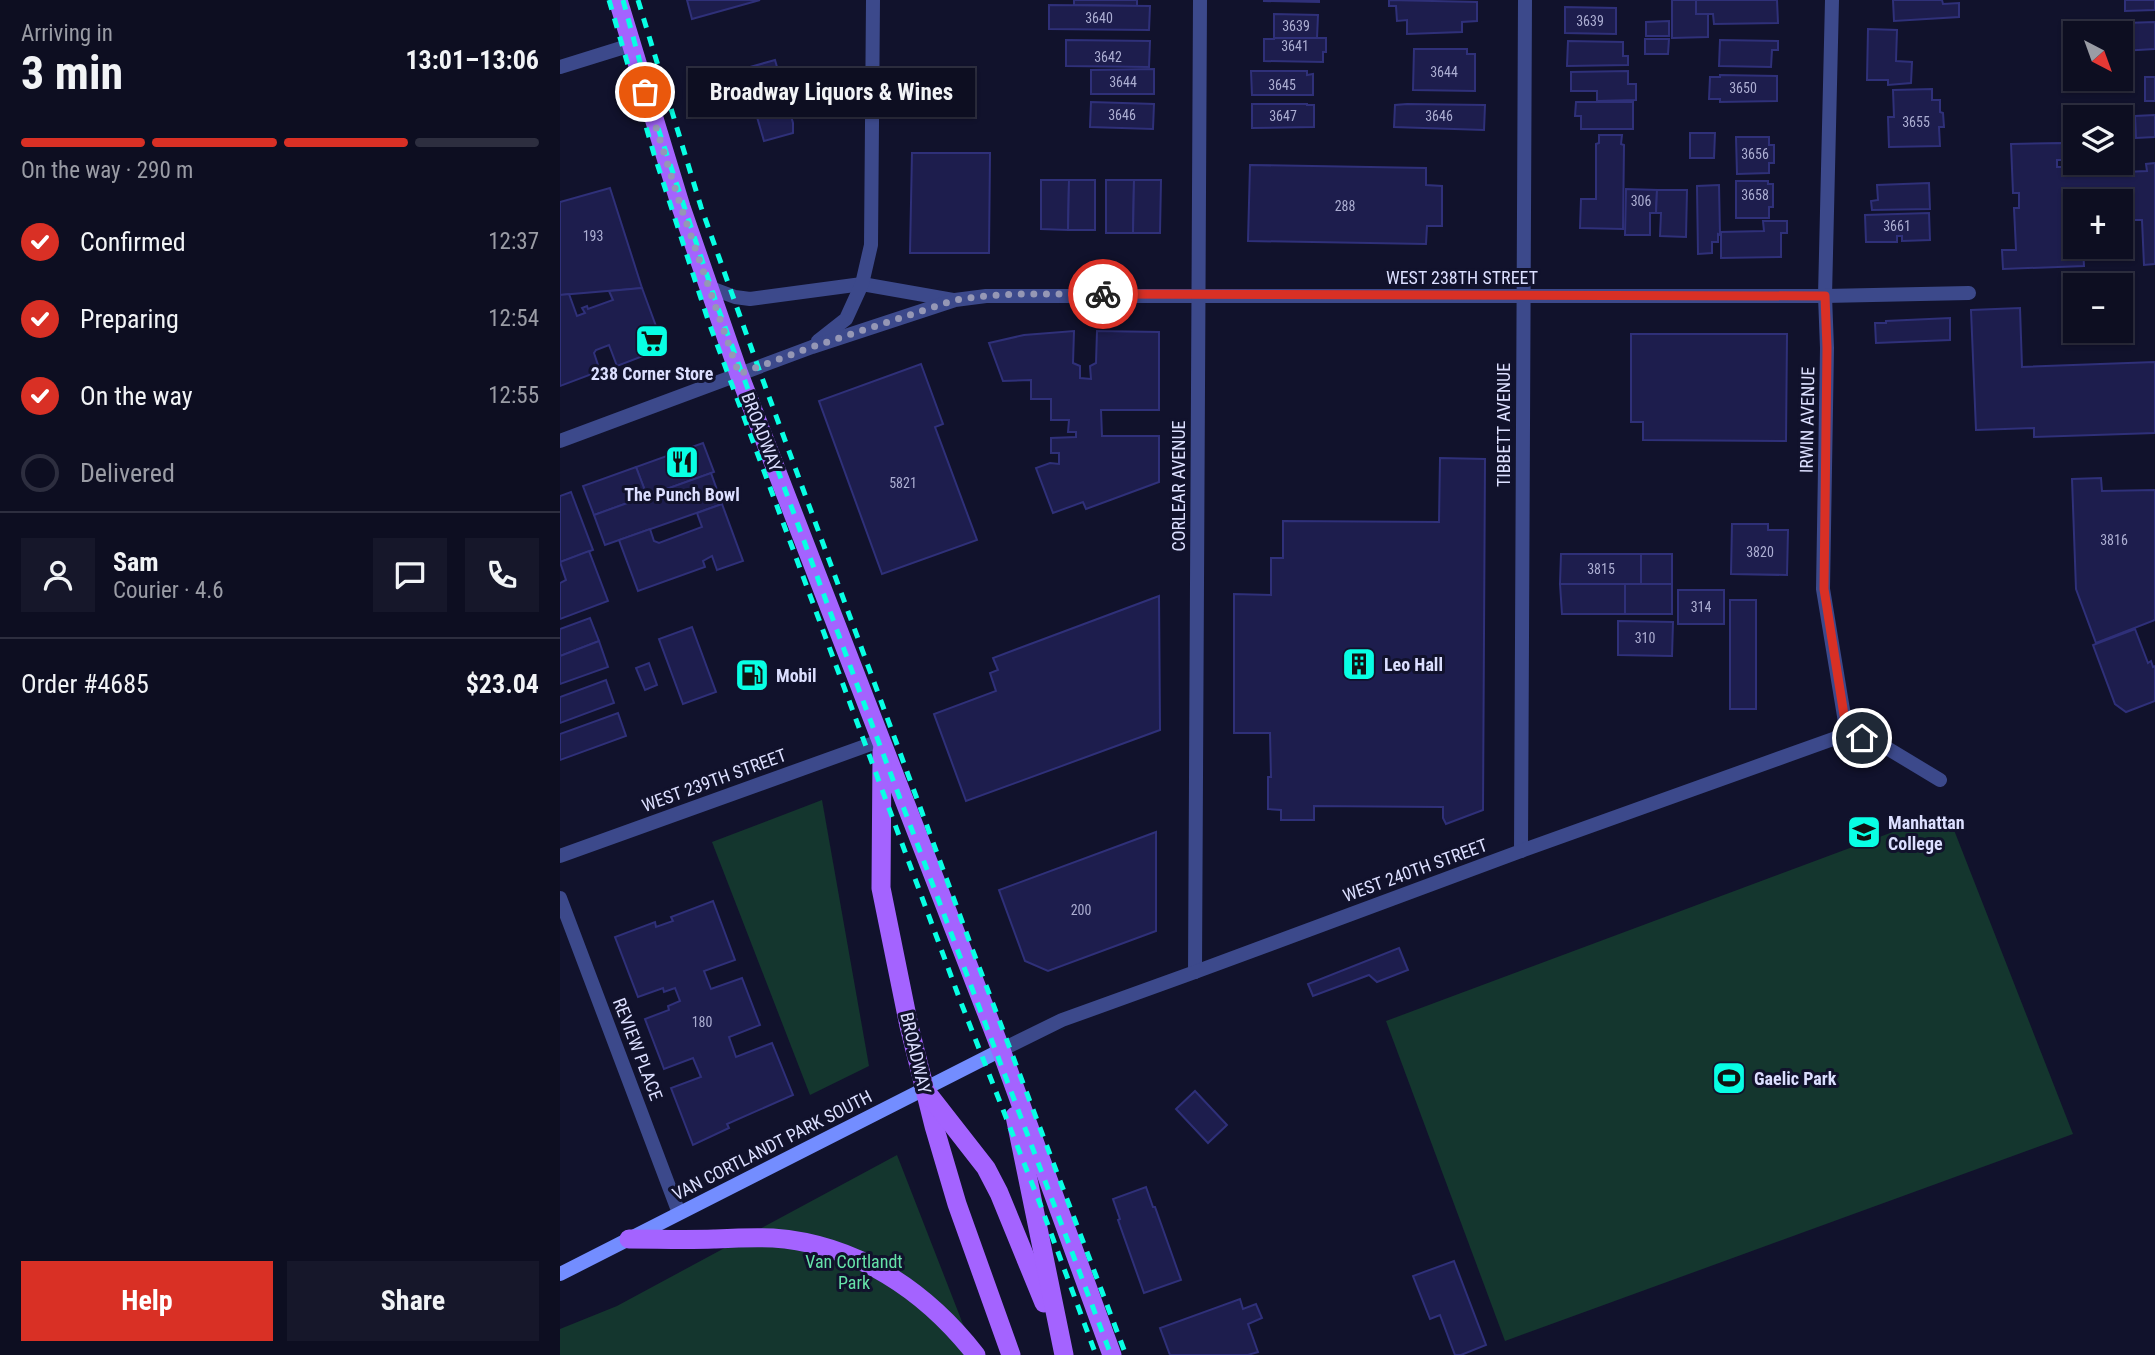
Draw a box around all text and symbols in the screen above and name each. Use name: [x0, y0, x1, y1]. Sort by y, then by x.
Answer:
house number: 3640: [1085, 10, 1113, 26]
house number: 3639: [1576, 13, 1604, 29]
house number: 3639: [1282, 18, 1310, 34]
text: Arriving in: [21, 20, 113, 47]
north arrow: [2063, 21, 2133, 91]
map controls: [2063, 21, 2133, 343]
house number: 3641: [1281, 38, 1309, 54]
text: 13:01–13:06: [405, 45, 539, 75]
text: 3 min: [21, 46, 123, 100]
house number: 3642: [1094, 49, 1122, 65]
pin: [615, 62, 675, 122]
house number: 3644: [1430, 64, 1458, 80]
callout: Broadway Liquors & Wines: [687, 68, 974, 116]
icon: bag: [626, 73, 664, 111]
house number: 3644: [1109, 74, 1137, 90]
house number: 3645: [1268, 77, 1296, 93]
text: Broadway Liquors & Wines: [710, 79, 953, 106]
house number: 3650: [1729, 80, 1757, 96]
button: layers: [2063, 105, 2133, 175]
house number: 3646: [1108, 107, 1136, 123]
house number: 3647: [1269, 108, 1297, 124]
house number: 3646: [1425, 108, 1453, 124]
house number: 3655: [1902, 114, 1930, 130]
house number: 3656: [1741, 146, 1769, 162]
text: On the way · 290 m: [21, 157, 193, 184]
house number: 3658: [1741, 187, 1769, 203]
button: +: [2063, 189, 2133, 259]
house number: 306: [1631, 193, 1651, 209]
house number: 288: [1335, 198, 1355, 214]
house number: 3661: [1883, 218, 1911, 234]
icon: check: [21, 223, 59, 261]
text: Confirmed: [80, 227, 186, 257]
text: 12:37: [488, 228, 539, 255]
house number: 193: [583, 228, 603, 244]
courier: [1068, 259, 1138, 329]
street label: WEST 238TH STREET: [1386, 267, 1538, 288]
button: −: [2063, 273, 2133, 343]
icon: bike: [1084, 275, 1122, 313]
icon: check: [21, 300, 59, 338]
text: Preparing: [80, 304, 179, 334]
text: 12:54: [488, 305, 539, 332]
supermarket icon: 238 Corner Store: [633, 322, 671, 360]
place label: 238 Corner Store: [591, 363, 714, 384]
street label: TIBBETT AVENUE: [1493, 363, 1514, 487]
street label: IRWIN AVENUE: [1796, 367, 1818, 473]
icon: check: [21, 377, 59, 415]
text: On the way: [80, 381, 193, 411]
text: 12:55: [488, 382, 539, 409]
street label: BROADWAY: [737, 389, 787, 475]
street label: CORLEAR AVENUE: [1168, 420, 1189, 552]
restaurant icon: The Punch Bowl: [663, 443, 701, 481]
text: Delivered: [80, 458, 175, 488]
house number: 5821: [889, 475, 917, 491]
place label: The Punch Bowl: [624, 484, 740, 505]
house number: 3816: [2100, 532, 2128, 548]
button: person: [21, 538, 95, 612]
button: chat: [373, 538, 447, 612]
button: phone: [465, 538, 539, 612]
house number: 3820: [1746, 544, 1774, 560]
text: Sam: [113, 547, 159, 577]
house number: 3815: [1587, 561, 1615, 577]
text: Courier · 4.6: [113, 577, 224, 604]
house number: 314: [1691, 599, 1711, 615]
house number: 310: [1635, 630, 1655, 646]
building icon: Leo Hall: [1340, 645, 1378, 683]
place label: Leo Hall: [1384, 654, 1443, 675]
fuel station icon: Mobil: [733, 656, 771, 694]
place label: Mobil: [776, 665, 817, 686]
text: Order #4685: [21, 669, 149, 699]
text: $23.04: [466, 669, 539, 699]
pin: [1832, 708, 1892, 768]
icon: home: [1843, 719, 1881, 757]
street label: WEST 239TH STREET: [639, 744, 789, 816]
place label: Manhattan College: [1888, 812, 1965, 854]
school or university icon: Manhattan College: [1845, 813, 1883, 851]
street label: WEST 240TH STREET: [1340, 834, 1490, 906]
house number: 200: [1071, 902, 1091, 918]
street label: REVIEW PLACE: [609, 995, 667, 1103]
street label: BROADWAY: [896, 1010, 936, 1096]
house number: 180: [692, 1014, 712, 1030]
sports icon: Gaelic Park: [1710, 1059, 1748, 1097]
place label: Gaelic Park: [1754, 1068, 1837, 1089]
street label: VAN CORTLANDT PARK SOUTH: [669, 1085, 875, 1205]
park label: Van Cortlandt Park: [805, 1251, 903, 1293]
button: Help: [21, 1261, 273, 1341]
button: Share: [287, 1261, 539, 1341]

